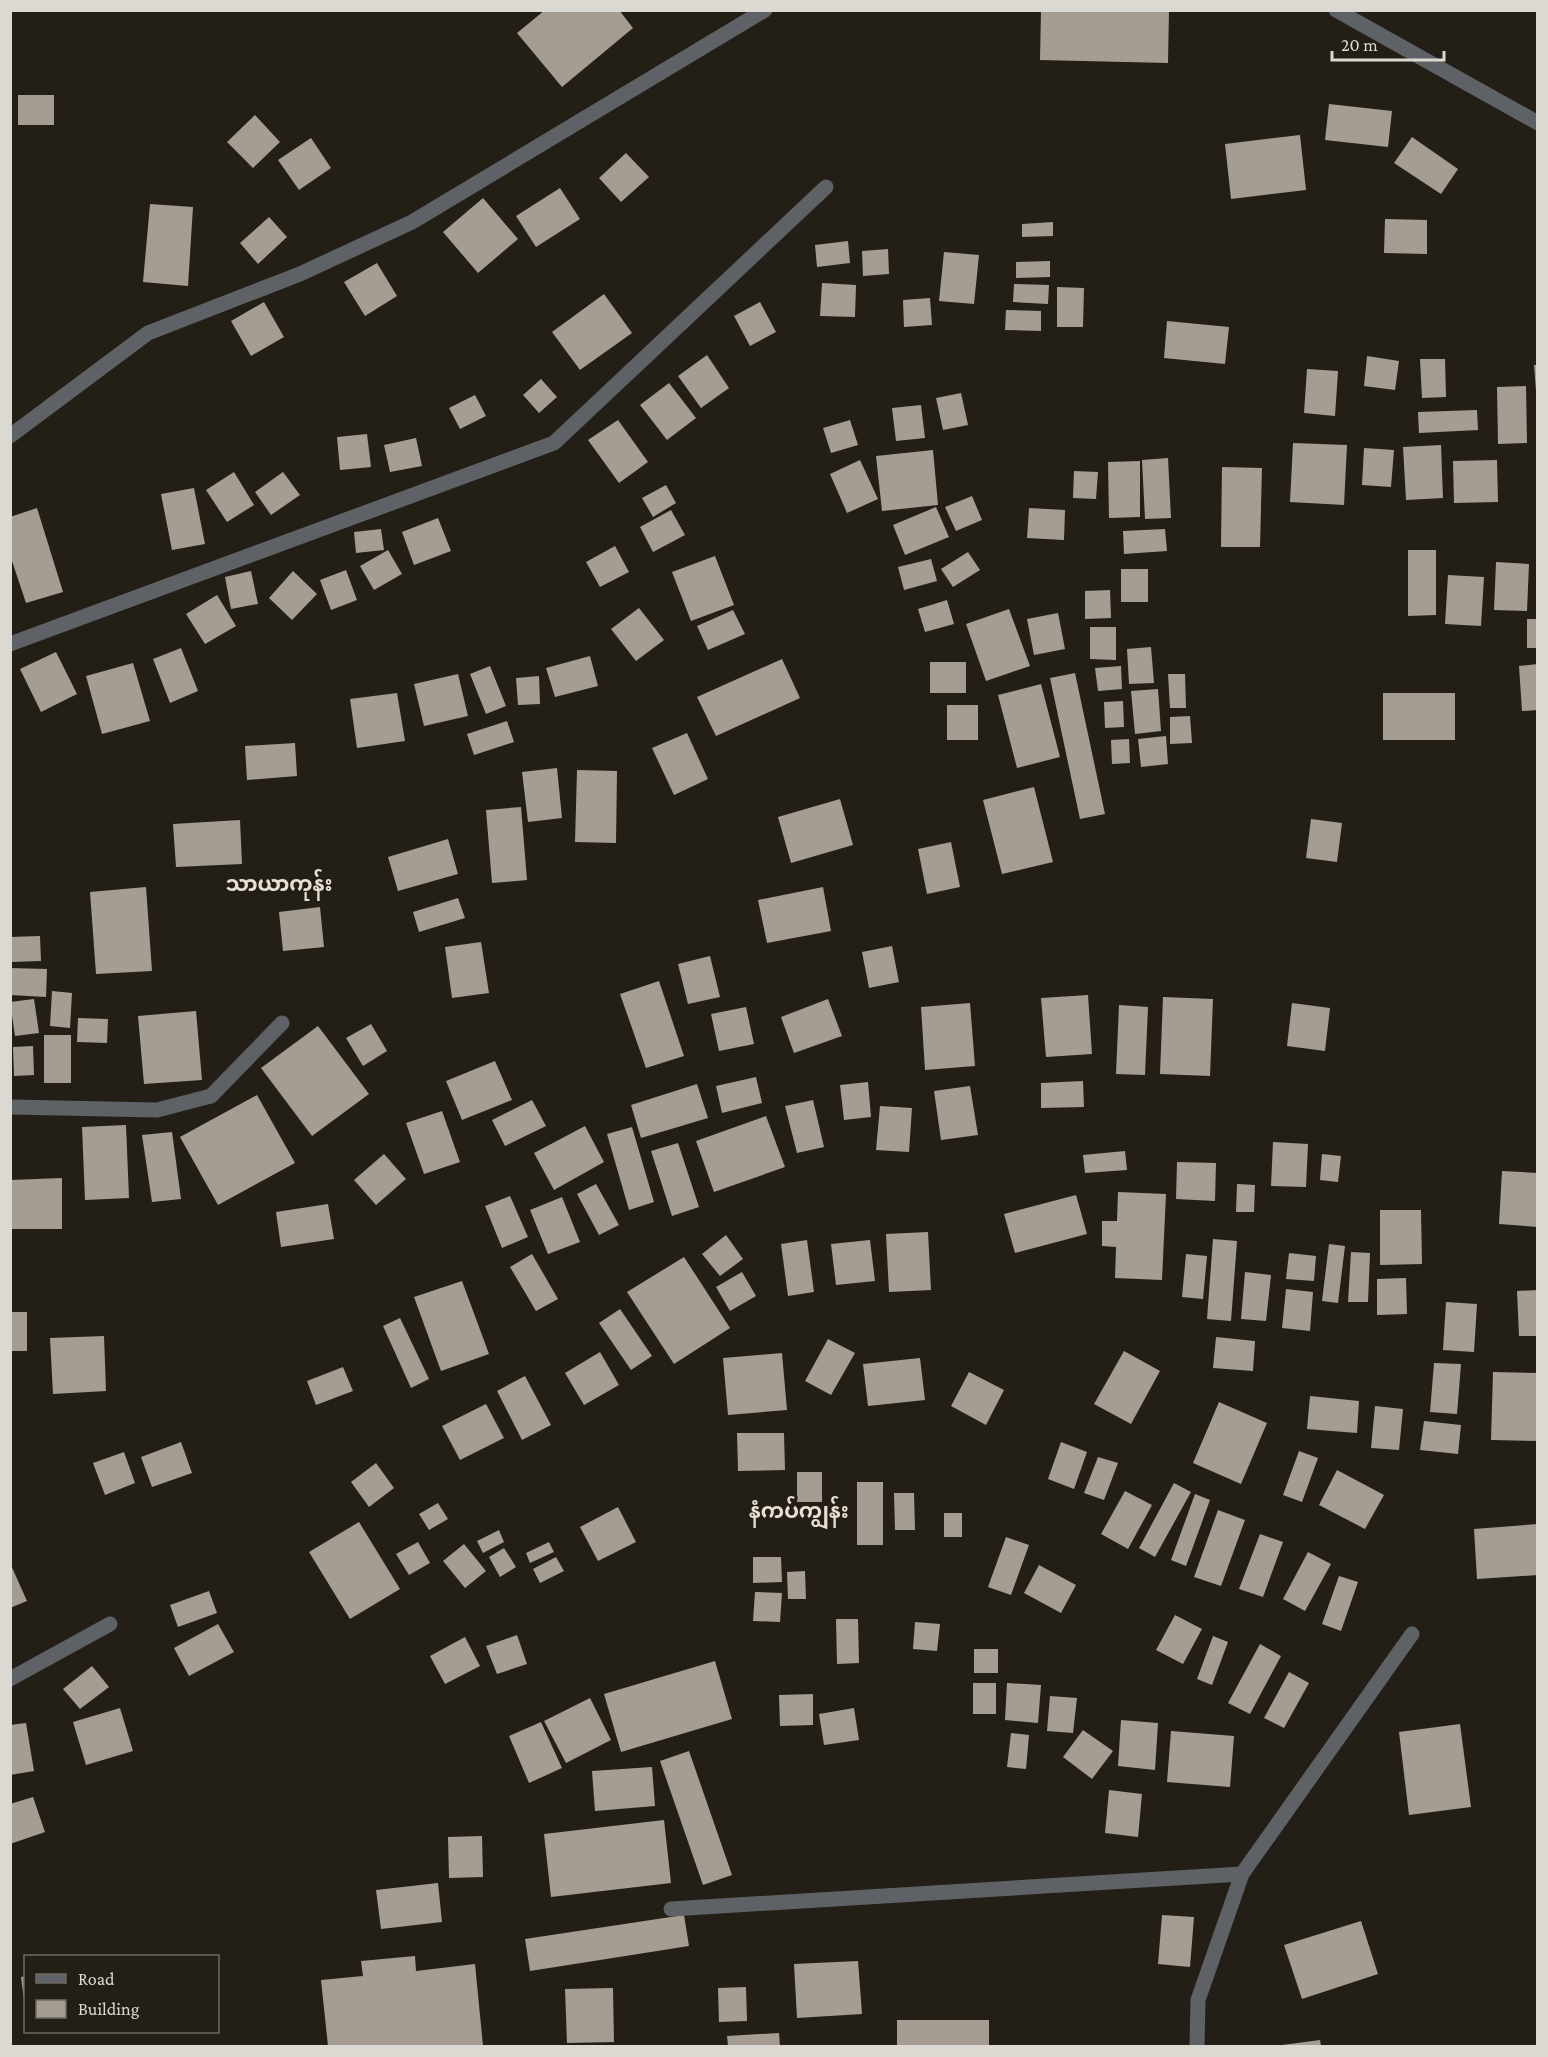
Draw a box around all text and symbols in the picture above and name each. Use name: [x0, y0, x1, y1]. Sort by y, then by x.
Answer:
scale bar: [1332, 24, 1444, 62]
text: 20 m: [1341, 35, 1378, 55]
district label: သာယာကုန်း: [226, 868, 332, 901]
district label: နံကပ်ကျွန်း: [749, 1495, 849, 1530]
legend: [24, 1955, 219, 2033]
text: Road: [78, 1969, 115, 1989]
text: Building: [78, 1999, 140, 2019]

